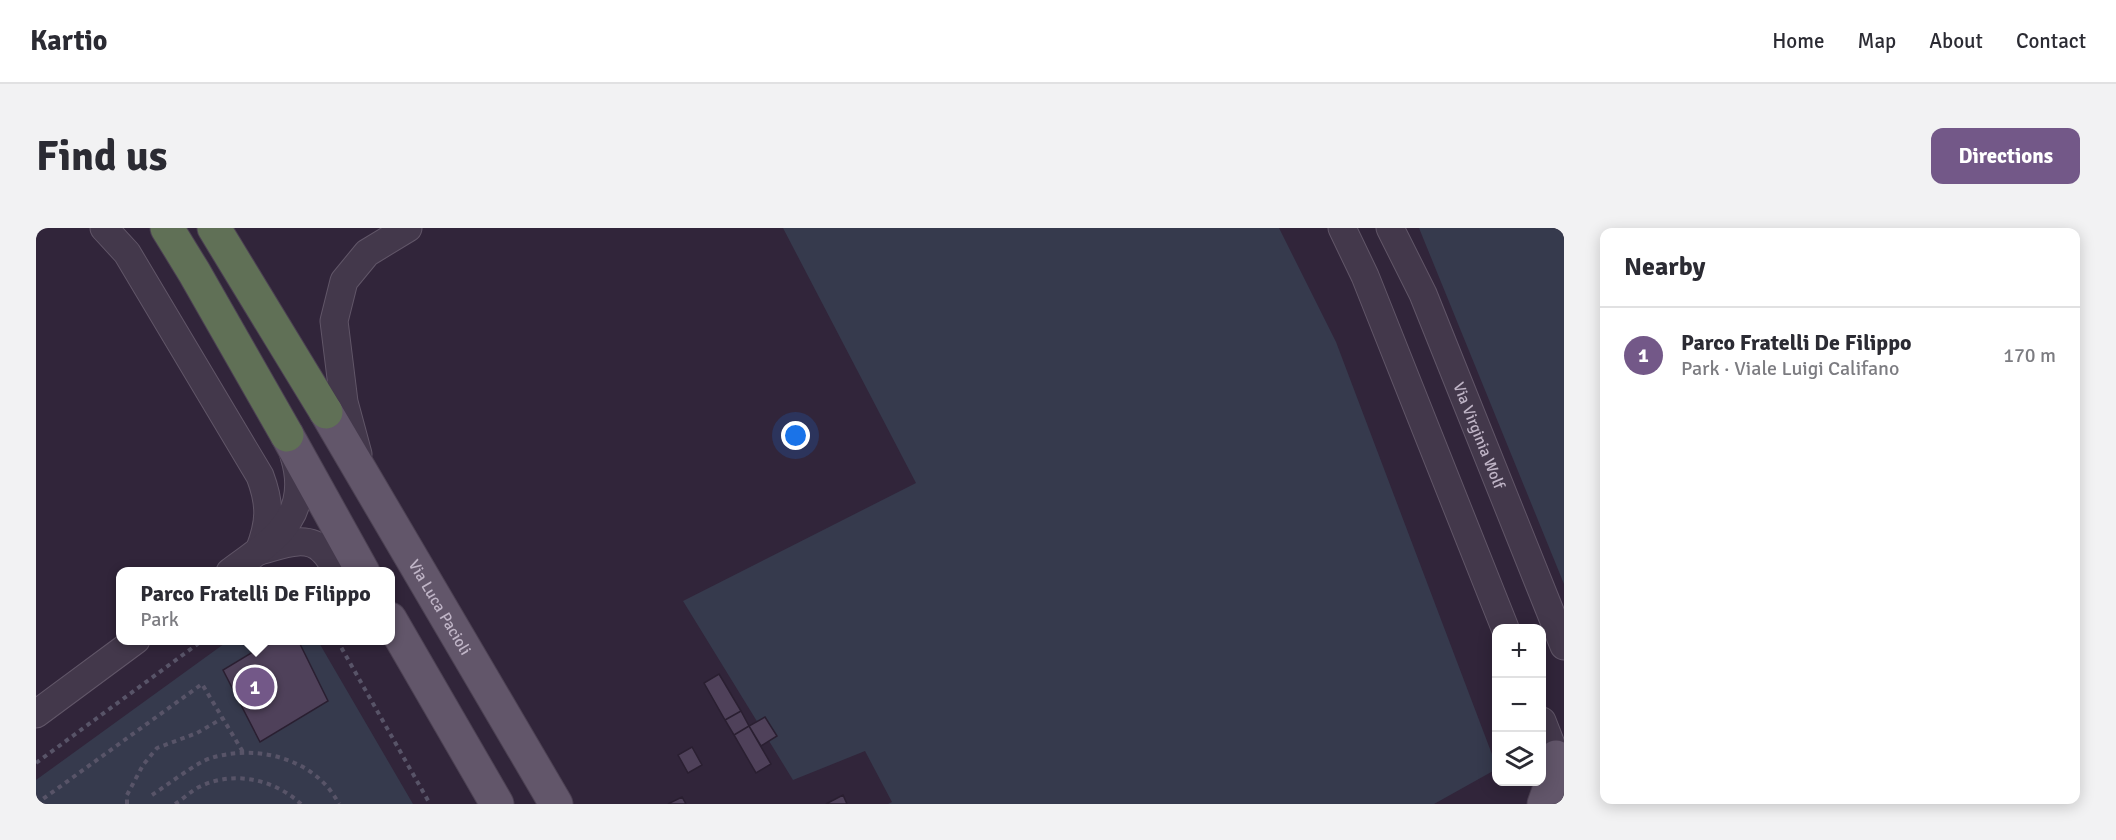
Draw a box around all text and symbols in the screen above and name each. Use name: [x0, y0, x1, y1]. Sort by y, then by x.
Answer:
text: Kartio: [30, 24, 107, 58]
text: Home: [1772, 28, 1825, 54]
text: Map: [1858, 28, 1896, 54]
text: About: [1929, 28, 1983, 54]
text: Contact: [2016, 28, 2086, 54]
button: Directions: [1931, 128, 2080, 184]
text: Find us: [36, 131, 167, 182]
text: Nearby: [1624, 251, 1705, 283]
text: Parco Fratelli De Filippo: [1681, 329, 1911, 356]
text: 1: [1638, 343, 1649, 368]
text: 170 m: [2003, 343, 2056, 368]
text: Park · Viale Luigi Califano: [1681, 356, 1899, 381]
street label: Via Virginia Wolf: [1448, 379, 1509, 493]
your location: [781, 421, 810, 450]
street label: Via Luca Pacioli: [404, 556, 475, 659]
popup: [116, 567, 395, 645]
text: Parco Fratelli De Filippo: [140, 580, 371, 607]
text: Park: [140, 607, 179, 632]
map controls: [1492, 624, 1546, 786]
button: +: [1492, 624, 1546, 678]
pin: 1: [236, 664, 274, 710]
button: −: [1492, 678, 1546, 732]
button: layers: [1492, 732, 1546, 786]

